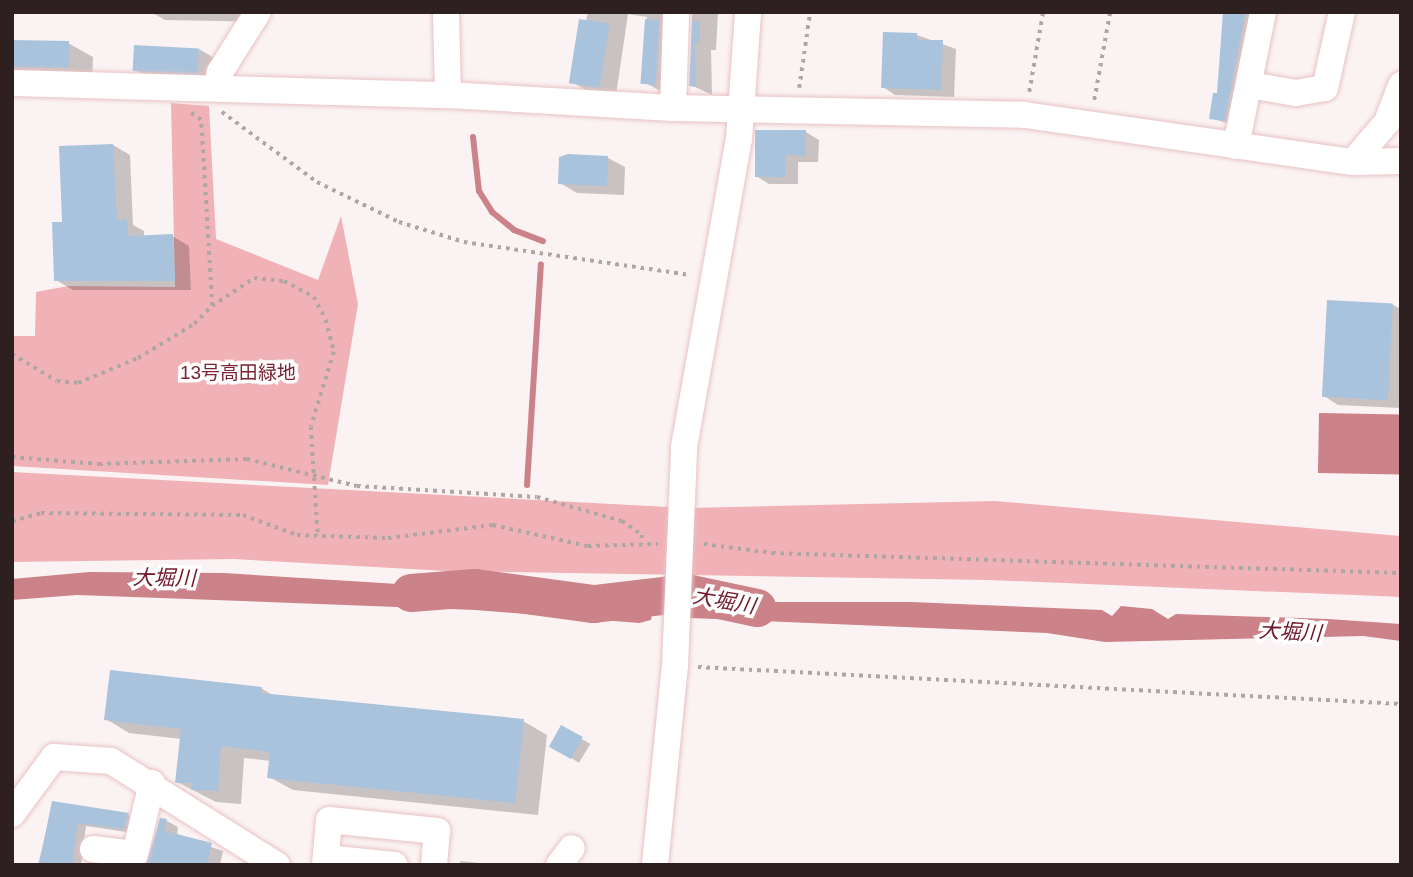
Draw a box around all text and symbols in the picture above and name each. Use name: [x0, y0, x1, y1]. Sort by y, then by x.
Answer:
park label: 13号高田緑地: [180, 362, 296, 384]
water label: 大堀川: [132, 565, 196, 591]
water label: 大堀川: [691, 583, 757, 619]
water label: 大堀川: [1258, 618, 1322, 646]

